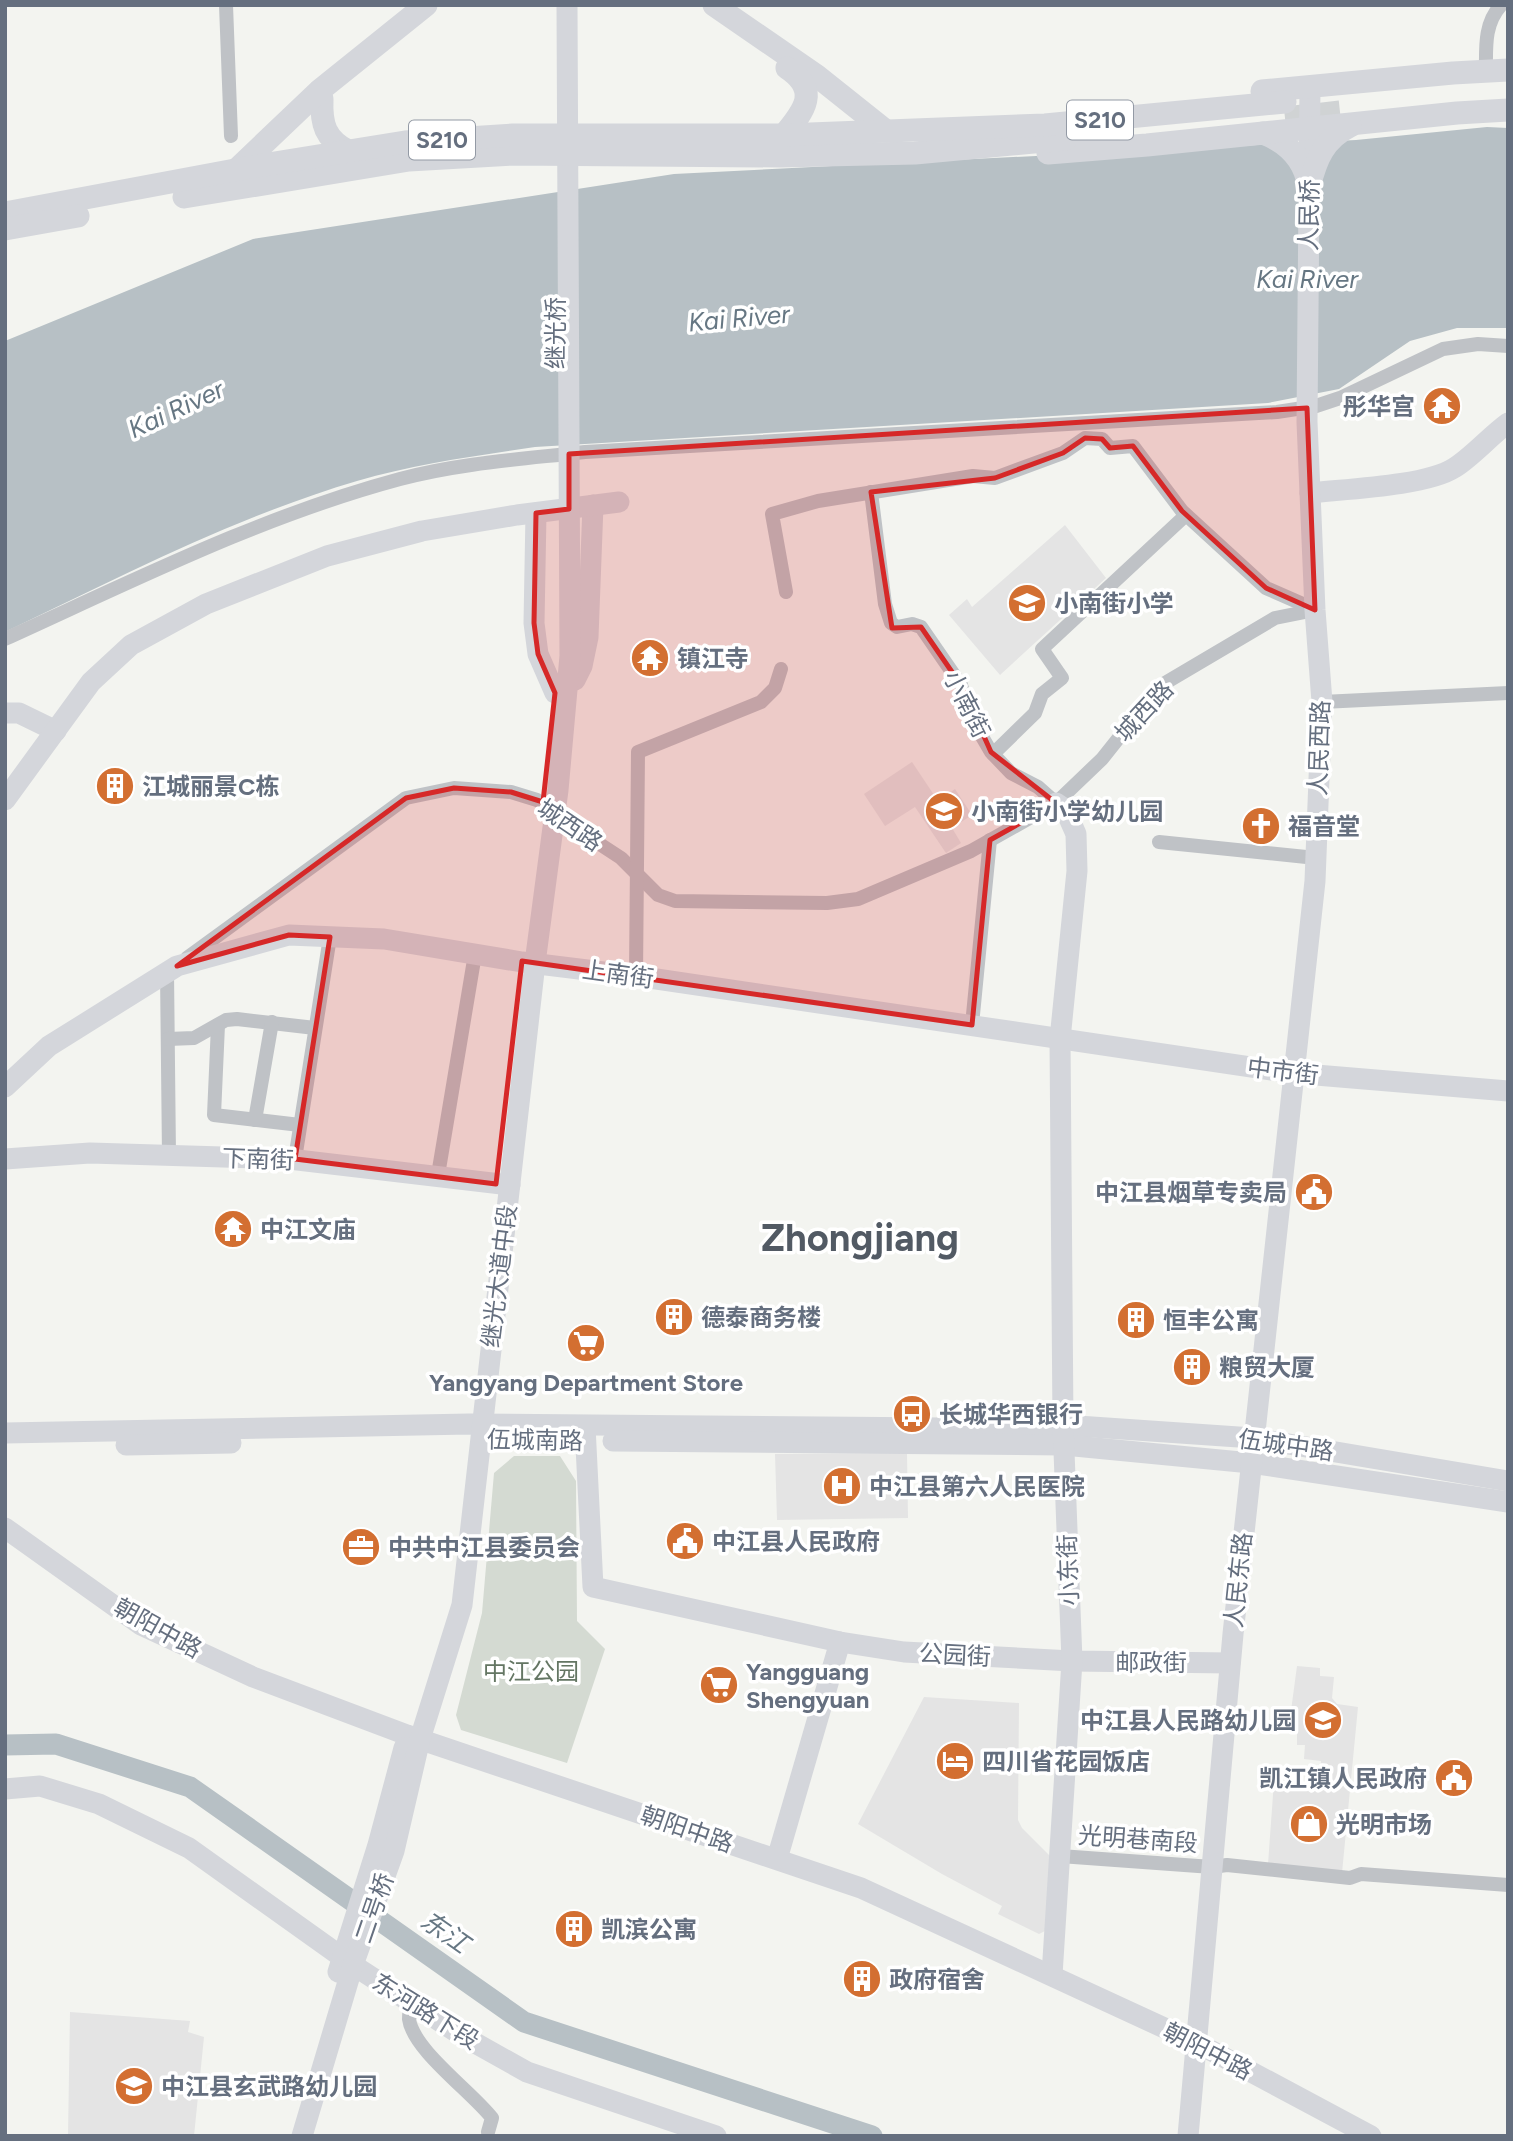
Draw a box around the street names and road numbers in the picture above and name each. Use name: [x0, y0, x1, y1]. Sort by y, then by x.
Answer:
road number: S210: [1067, 100, 1133, 140]
road number: S210: [409, 120, 475, 160]
street label: 人民桥: [1294, 179, 1324, 251]
street label: 继光桥: [541, 297, 570, 369]
street label: 小南街: [938, 665, 996, 743]
street label: 城西路: [1109, 675, 1179, 747]
street label: 人民西路: [1303, 700, 1335, 796]
street label: 城西路: [532, 793, 608, 857]
street label: 上南街: [580, 955, 656, 993]
street label: 中市街: [1246, 1052, 1320, 1090]
street label: 下南街: [222, 1143, 294, 1175]
street label: 继光大道中段: [476, 1203, 522, 1349]
street label: 伍城中路: [1236, 1424, 1336, 1466]
street label: 伍城南路: [487, 1425, 583, 1455]
street label: 人民东路: [1219, 1531, 1257, 1629]
street label: 小东街: [1052, 1534, 1084, 1606]
street label: 朝阳中路: [109, 1592, 207, 1664]
street label: 公园街: [918, 1639, 992, 1671]
street label: 邮政街: [1115, 1648, 1187, 1677]
street label: 朝阳中路: [637, 1800, 737, 1858]
street label: 光明巷南段: [1077, 1820, 1199, 1858]
street label: 二号桥: [349, 1869, 399, 1947]
street label: 东河路下段: [367, 1967, 485, 2055]
street label: 朝阳中路: [1159, 2016, 1257, 2086]

